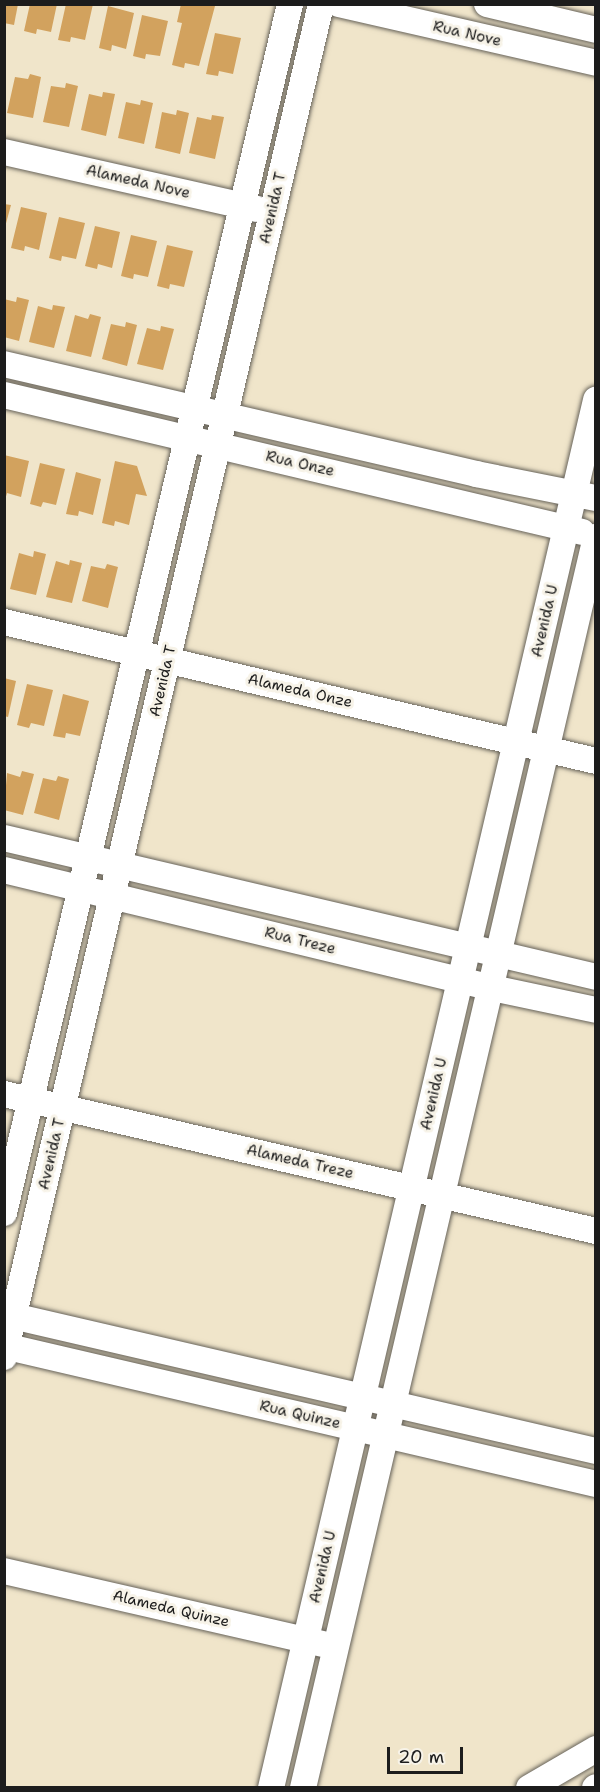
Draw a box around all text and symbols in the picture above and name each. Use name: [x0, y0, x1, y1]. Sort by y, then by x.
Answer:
street label: Rua Nove: [431, 17, 503, 51]
street label: Alameda Nove: [84, 161, 192, 203]
street label: Avenida T: [256, 170, 290, 246]
street label: Rua Onze: [264, 447, 336, 481]
street label: Avenida U: [528, 583, 562, 659]
street label: Avenida T: [146, 643, 180, 719]
street label: Alameda Onze: [246, 670, 354, 712]
street label: Rua Treze: [263, 924, 337, 958]
street label: Avenida U: [417, 1056, 451, 1132]
street label: Avenida T: [35, 1116, 69, 1192]
street label: Alameda Treze: [245, 1141, 355, 1183]
street label: Rua Quinze: [258, 1397, 342, 1433]
street label: Avenida U: [306, 1529, 340, 1605]
street label: Alameda Quinze: [111, 1587, 231, 1631]
scale bar: [390, 1735, 466, 1773]
text: 20 m: [398, 1745, 444, 1769]

